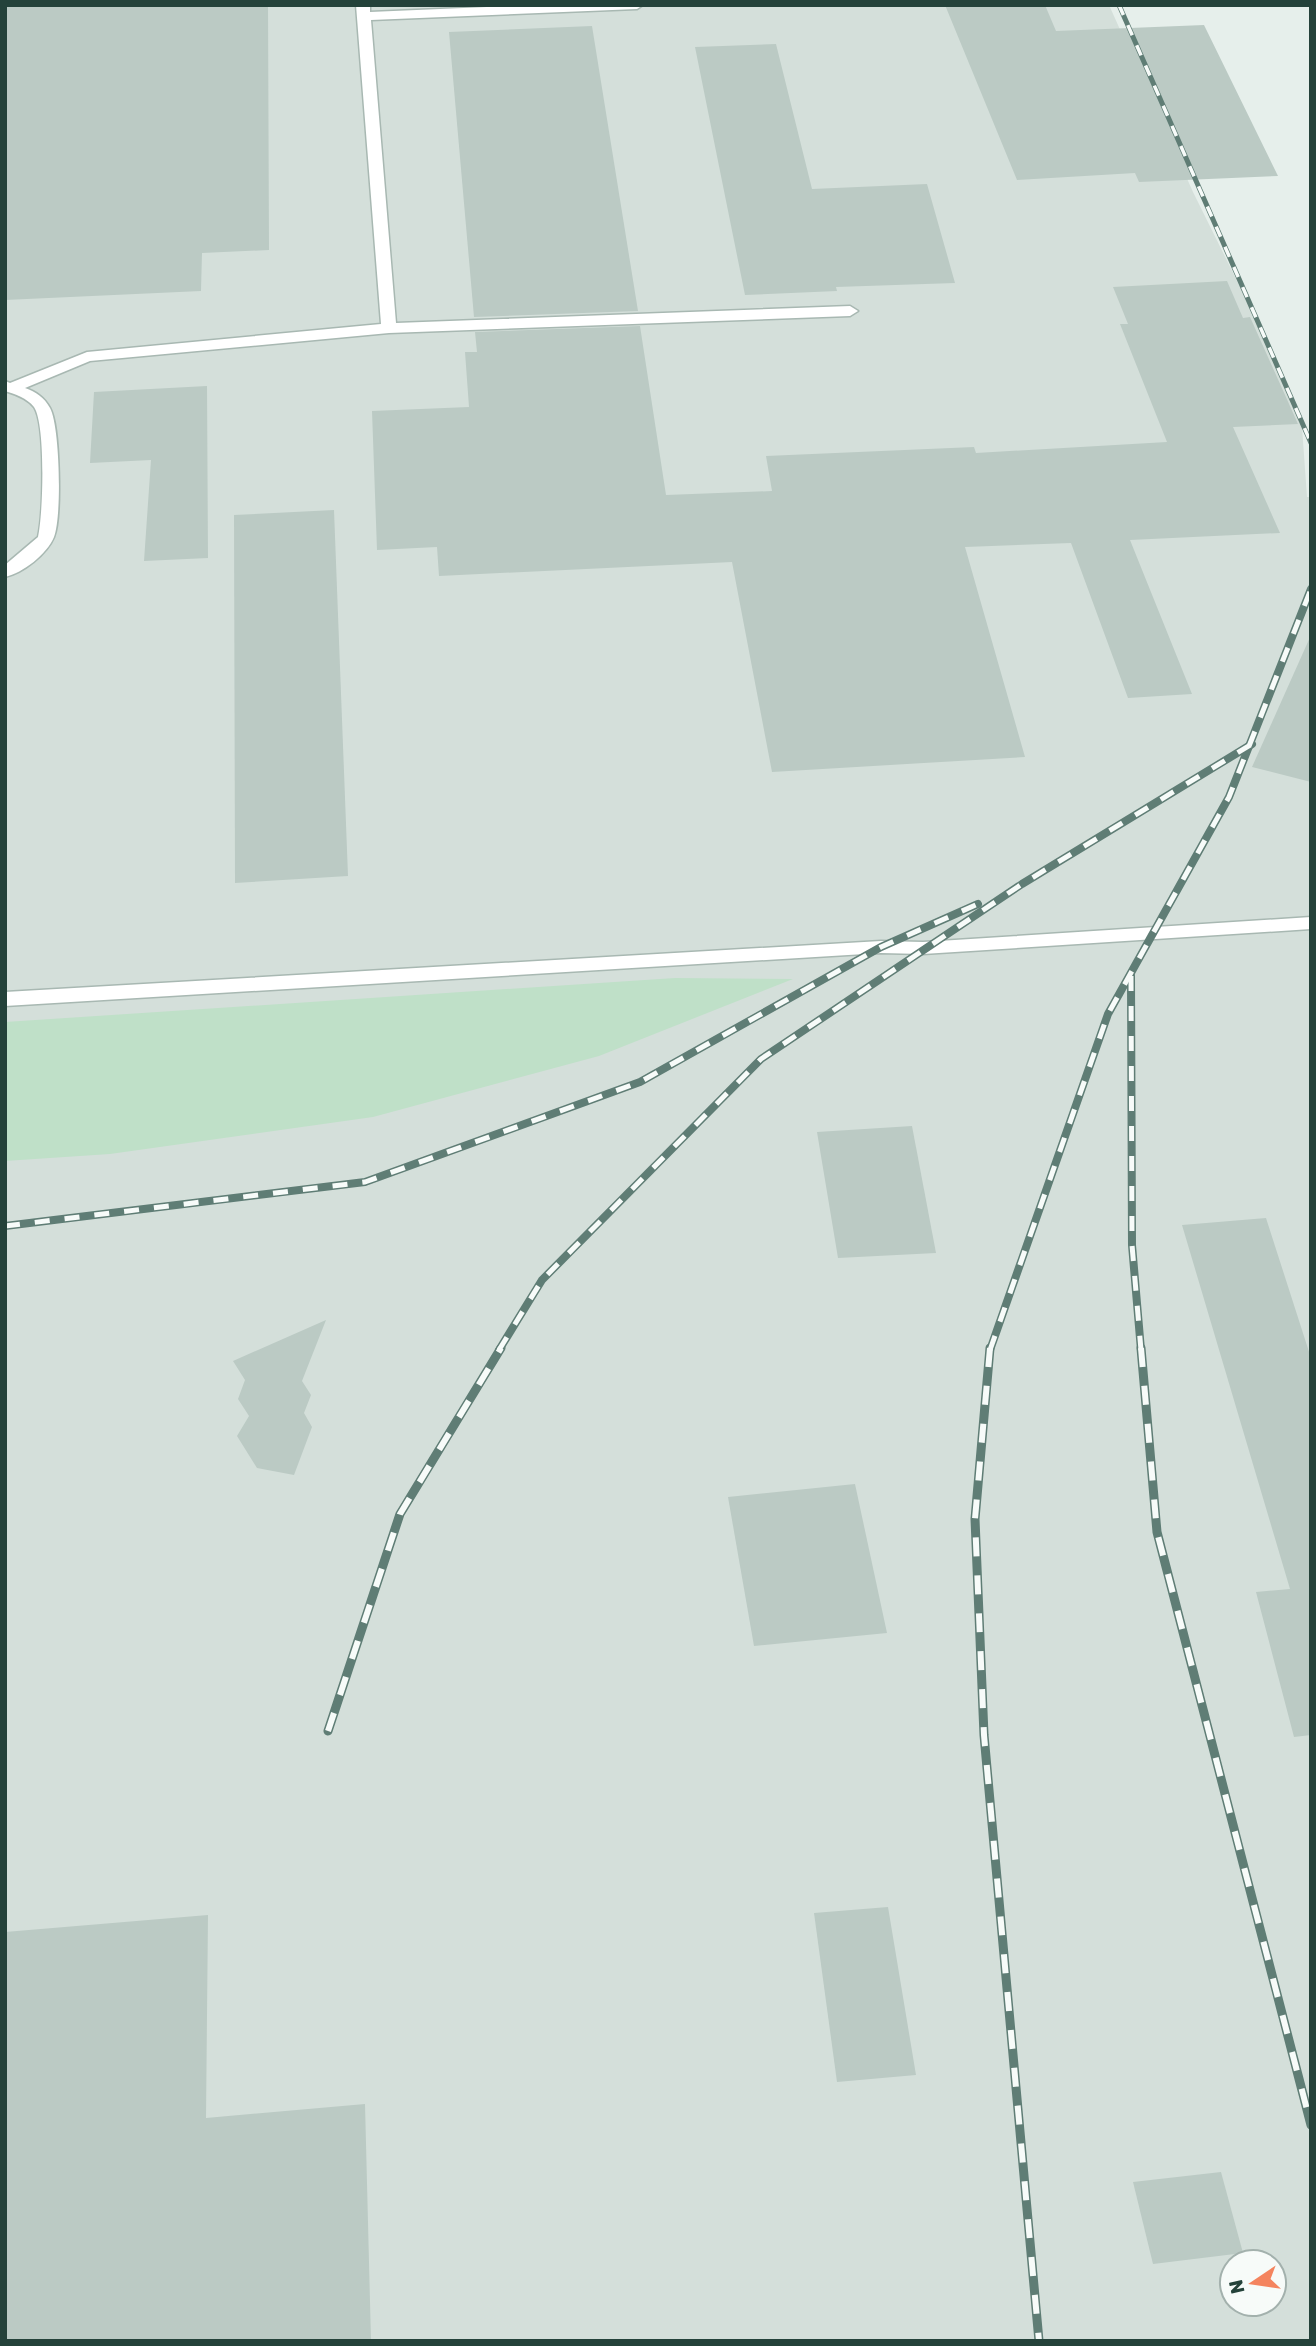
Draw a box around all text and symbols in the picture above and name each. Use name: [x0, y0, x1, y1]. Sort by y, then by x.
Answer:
north arrow: [1218, 2248, 1288, 2318]
text: N: [1224, 2277, 1250, 2296]

